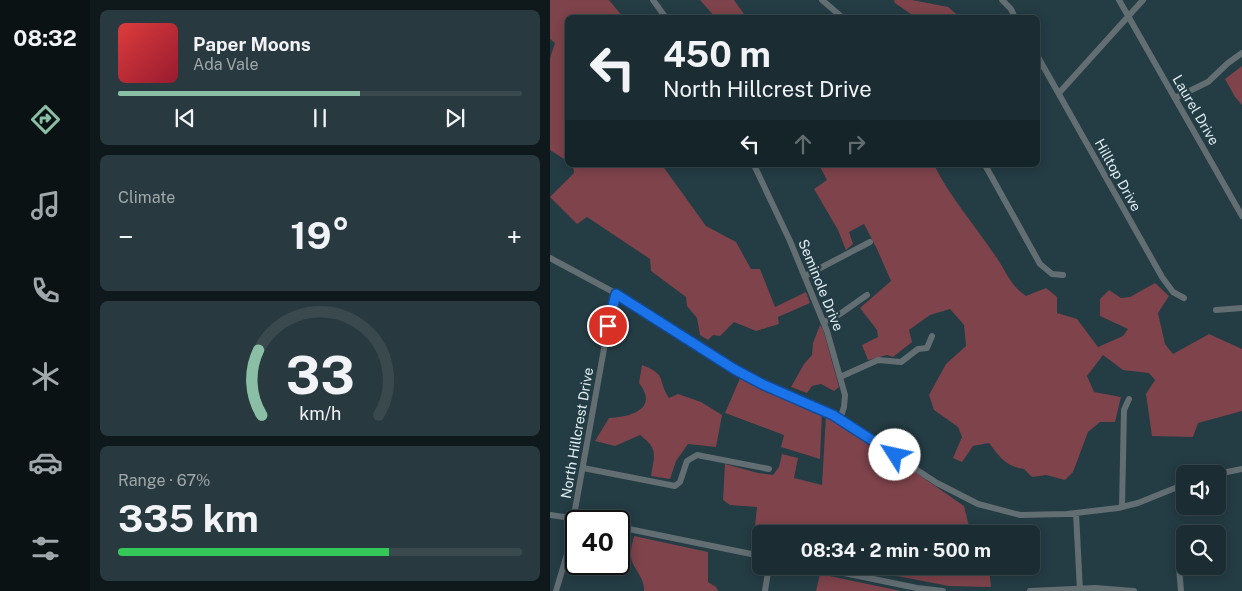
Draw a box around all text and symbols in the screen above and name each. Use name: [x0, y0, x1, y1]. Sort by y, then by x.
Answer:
text: 08:32: [13, 25, 77, 51]
text: Paper Moons: [193, 33, 311, 55]
text: 450 m: [663, 34, 771, 75]
icon: left: [580, 35, 645, 100]
text: Ada Vale: [193, 55, 258, 74]
street label: Laurel Drive: [1170, 72, 1223, 148]
text: North Hillcrest Drive: [663, 76, 872, 102]
icon: directions: [28, 102, 63, 137]
icon: previous: [171, 104, 199, 132]
icon: pause: [306, 104, 334, 132]
icon: next: [441, 104, 469, 132]
icon: left: [736, 130, 764, 158]
icon: ahead: [789, 130, 817, 158]
icon: right: [842, 130, 870, 158]
street label: Hilltop Drive: [1092, 136, 1145, 214]
icon: music: [28, 188, 63, 223]
text: Climate: [118, 188, 175, 207]
text: 19°: [290, 213, 350, 258]
text: −: [118, 220, 134, 253]
text: +: [506, 220, 522, 253]
street label: Seminole Drive: [795, 237, 847, 333]
icon: phone: [28, 273, 63, 308]
pin: [587, 305, 629, 347]
icon: arrive: [594, 312, 622, 340]
text: 33: [286, 345, 355, 406]
icon: climate: [28, 359, 63, 394]
street label: North Hillcrest Drive: [558, 366, 596, 500]
text: km/h: [299, 403, 341, 424]
position arrow: [868, 428, 920, 480]
icon: car: [28, 445, 63, 480]
map controls: [1176, 465, 1226, 575]
button: sound: [1176, 465, 1226, 515]
text: Range · 67%: [118, 471, 210, 490]
text: 335 km: [118, 496, 259, 541]
speed limit sign: 40: [565, 510, 630, 575]
button: search: [1176, 525, 1226, 575]
icon: filters: [28, 531, 63, 566]
text: 08:34 · 2 min · 500 m: [801, 539, 991, 561]

